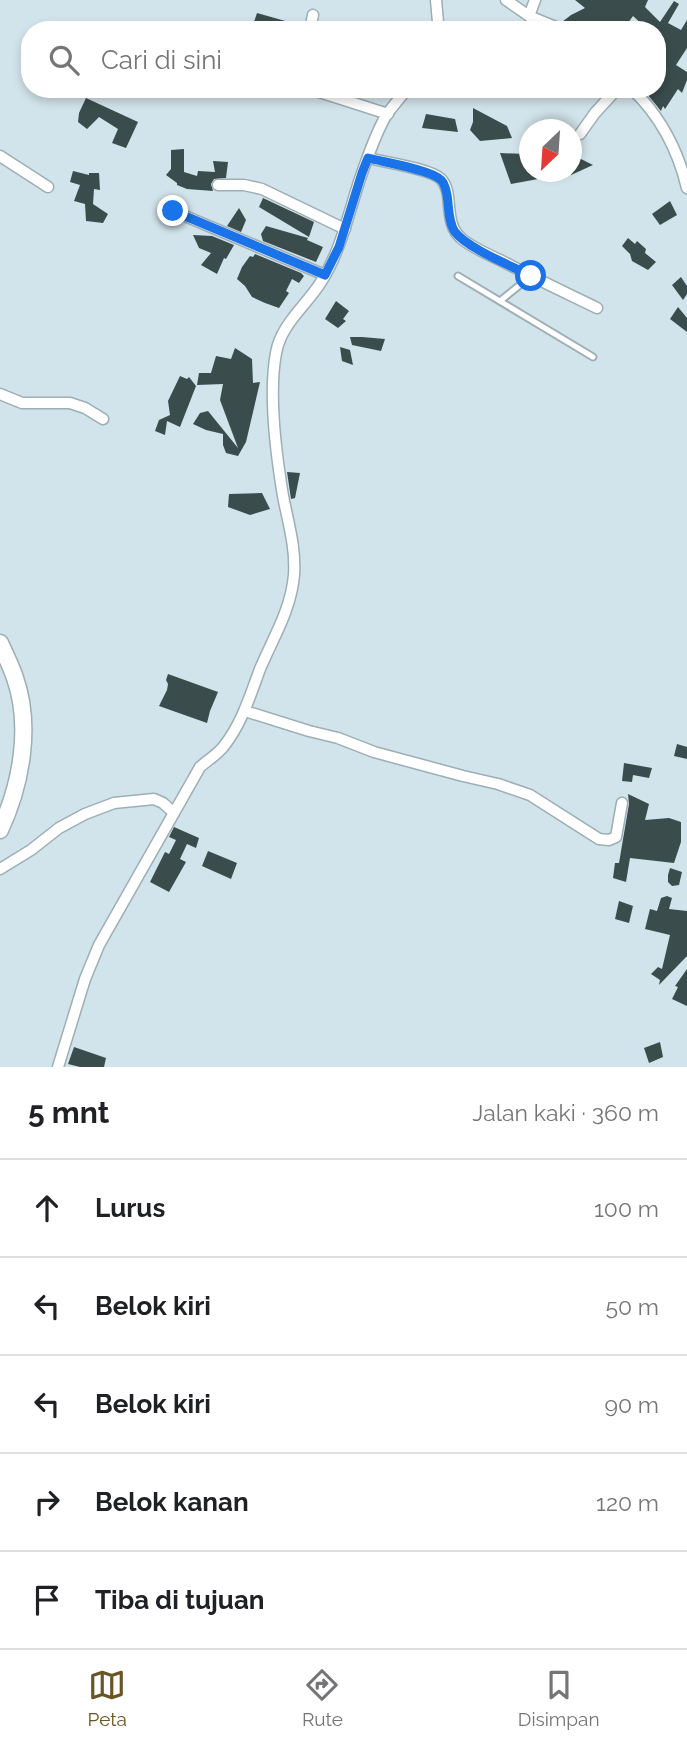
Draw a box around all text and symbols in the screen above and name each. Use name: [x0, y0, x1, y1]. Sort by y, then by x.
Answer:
search box: [21, 21, 666, 98]
icon: search: [45, 41, 83, 79]
text: Cari di sini: [101, 45, 222, 75]
north arrow: [519, 119, 582, 182]
route end: [157, 195, 188, 226]
route start: [515, 260, 546, 291]
text: 5 mnt: [28, 1095, 109, 1130]
text: Jalan kaki · 360 m: [472, 1099, 659, 1126]
icon: ahead: [28, 1189, 66, 1227]
text: Lurus: [95, 1193, 165, 1223]
text: 100 m: [594, 1195, 659, 1222]
icon: left: [28, 1287, 66, 1325]
text: Belok kiri: [95, 1291, 211, 1321]
text: 50 m: [605, 1293, 659, 1320]
icon: left: [28, 1385, 66, 1423]
text: Belok kiri: [95, 1389, 211, 1419]
text: 90 m: [604, 1391, 659, 1418]
icon: right: [28, 1483, 66, 1521]
text: Belok kanan: [95, 1487, 249, 1517]
text: 120 m: [596, 1489, 659, 1516]
icon: arrive: [28, 1581, 66, 1619]
text: Tiba di tujuan: [95, 1585, 265, 1615]
tab: Peta: [88, 1666, 127, 1730]
tab: Rute: [302, 1666, 343, 1730]
tab: Disimpan: [518, 1666, 600, 1730]

